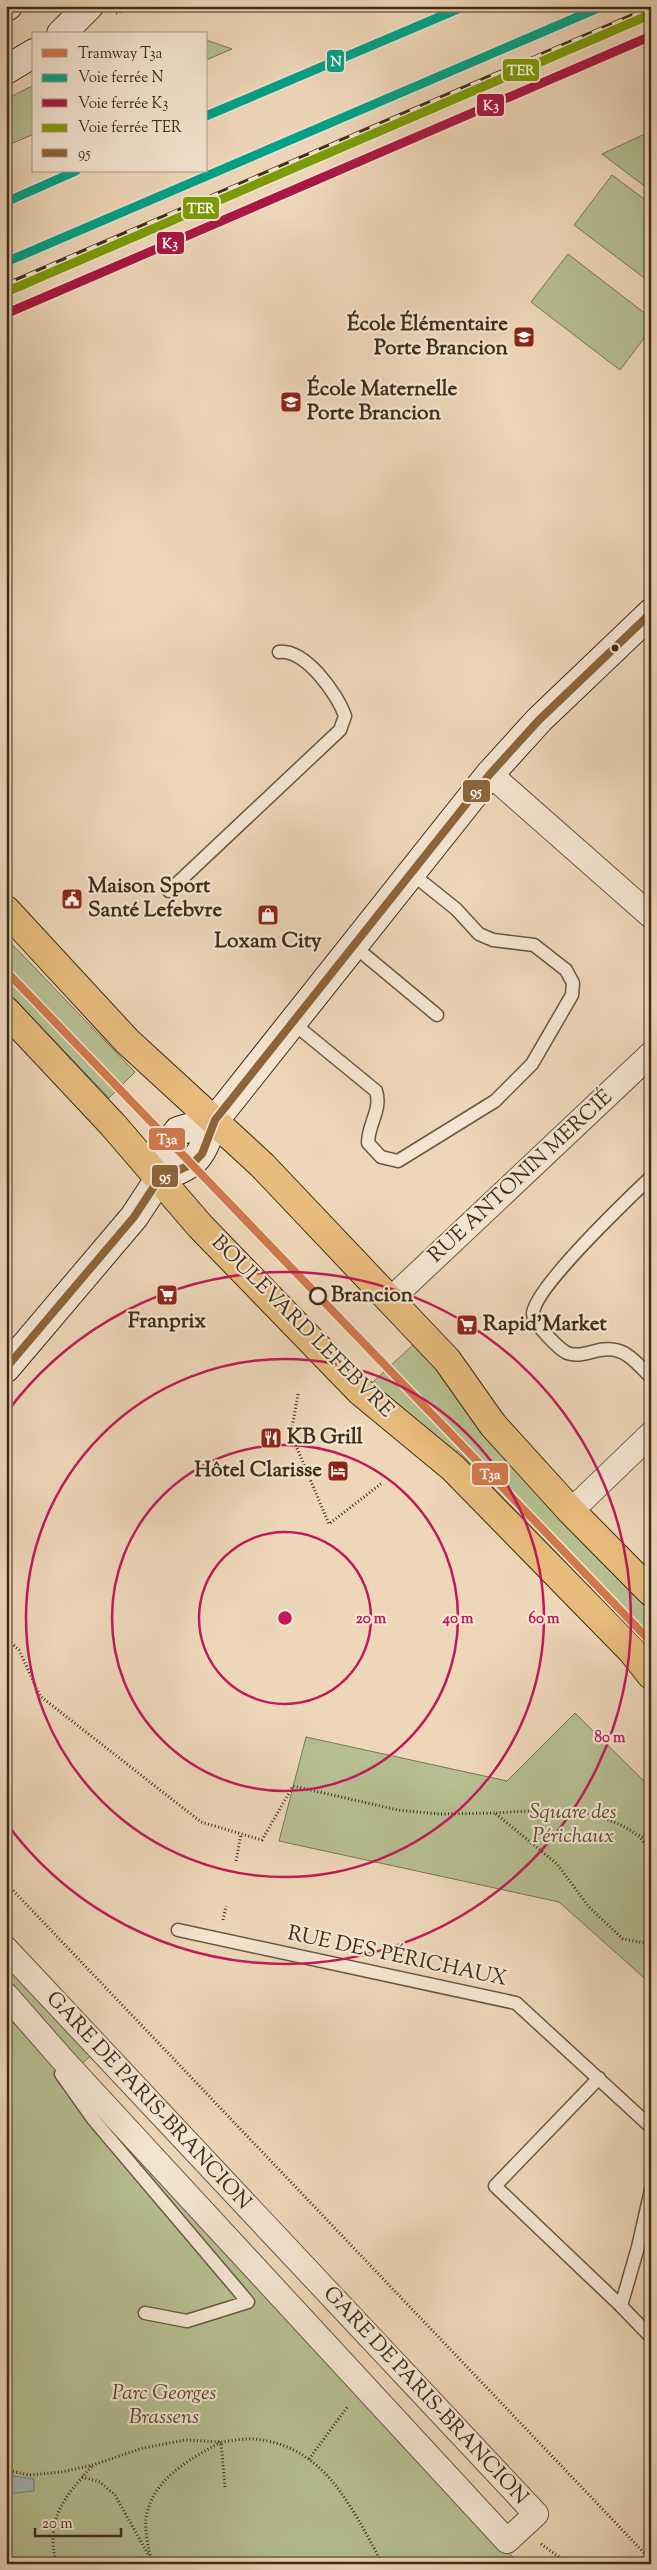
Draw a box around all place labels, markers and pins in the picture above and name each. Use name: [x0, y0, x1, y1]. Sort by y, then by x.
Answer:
place label: École Élémentaire Porte Brancion: [347, 310, 509, 364]
school or university icon: École Élémentaire Porte Brancion: [512, 325, 536, 349]
place label: École Maternelle Porte Brancion: [307, 375, 457, 429]
school or university icon: École Maternelle Porte Brancion: [279, 390, 303, 414]
unlabelled marker: [610, 643, 620, 653]
place label: Maison Sport Santé Lefebvre: [88, 872, 222, 926]
public building icon: Maison Sport Santé Lefebvre: [60, 887, 84, 911]
shop icon: Loxam City: [256, 903, 280, 927]
place label: Loxam City: [214, 927, 322, 957]
place label: Brancion: [331, 1281, 414, 1311]
supermarket icon: Franprix: [155, 1283, 179, 1307]
marker: Brancion: [309, 1287, 327, 1305]
place label: Franprix: [128, 1307, 207, 1337]
place label: Rapid'Market: [483, 1310, 607, 1340]
supermarket icon: Rapid'Market: [455, 1313, 479, 1337]
place label: KB Grill: [287, 1423, 363, 1453]
restaurant icon: KB Grill: [259, 1426, 283, 1450]
place label: Hôtel Clarisse: [194, 1456, 322, 1486]
hotel icon: Hôtel Clarisse: [326, 1459, 350, 1483]
centre of rings: [276, 1609, 294, 1627]

